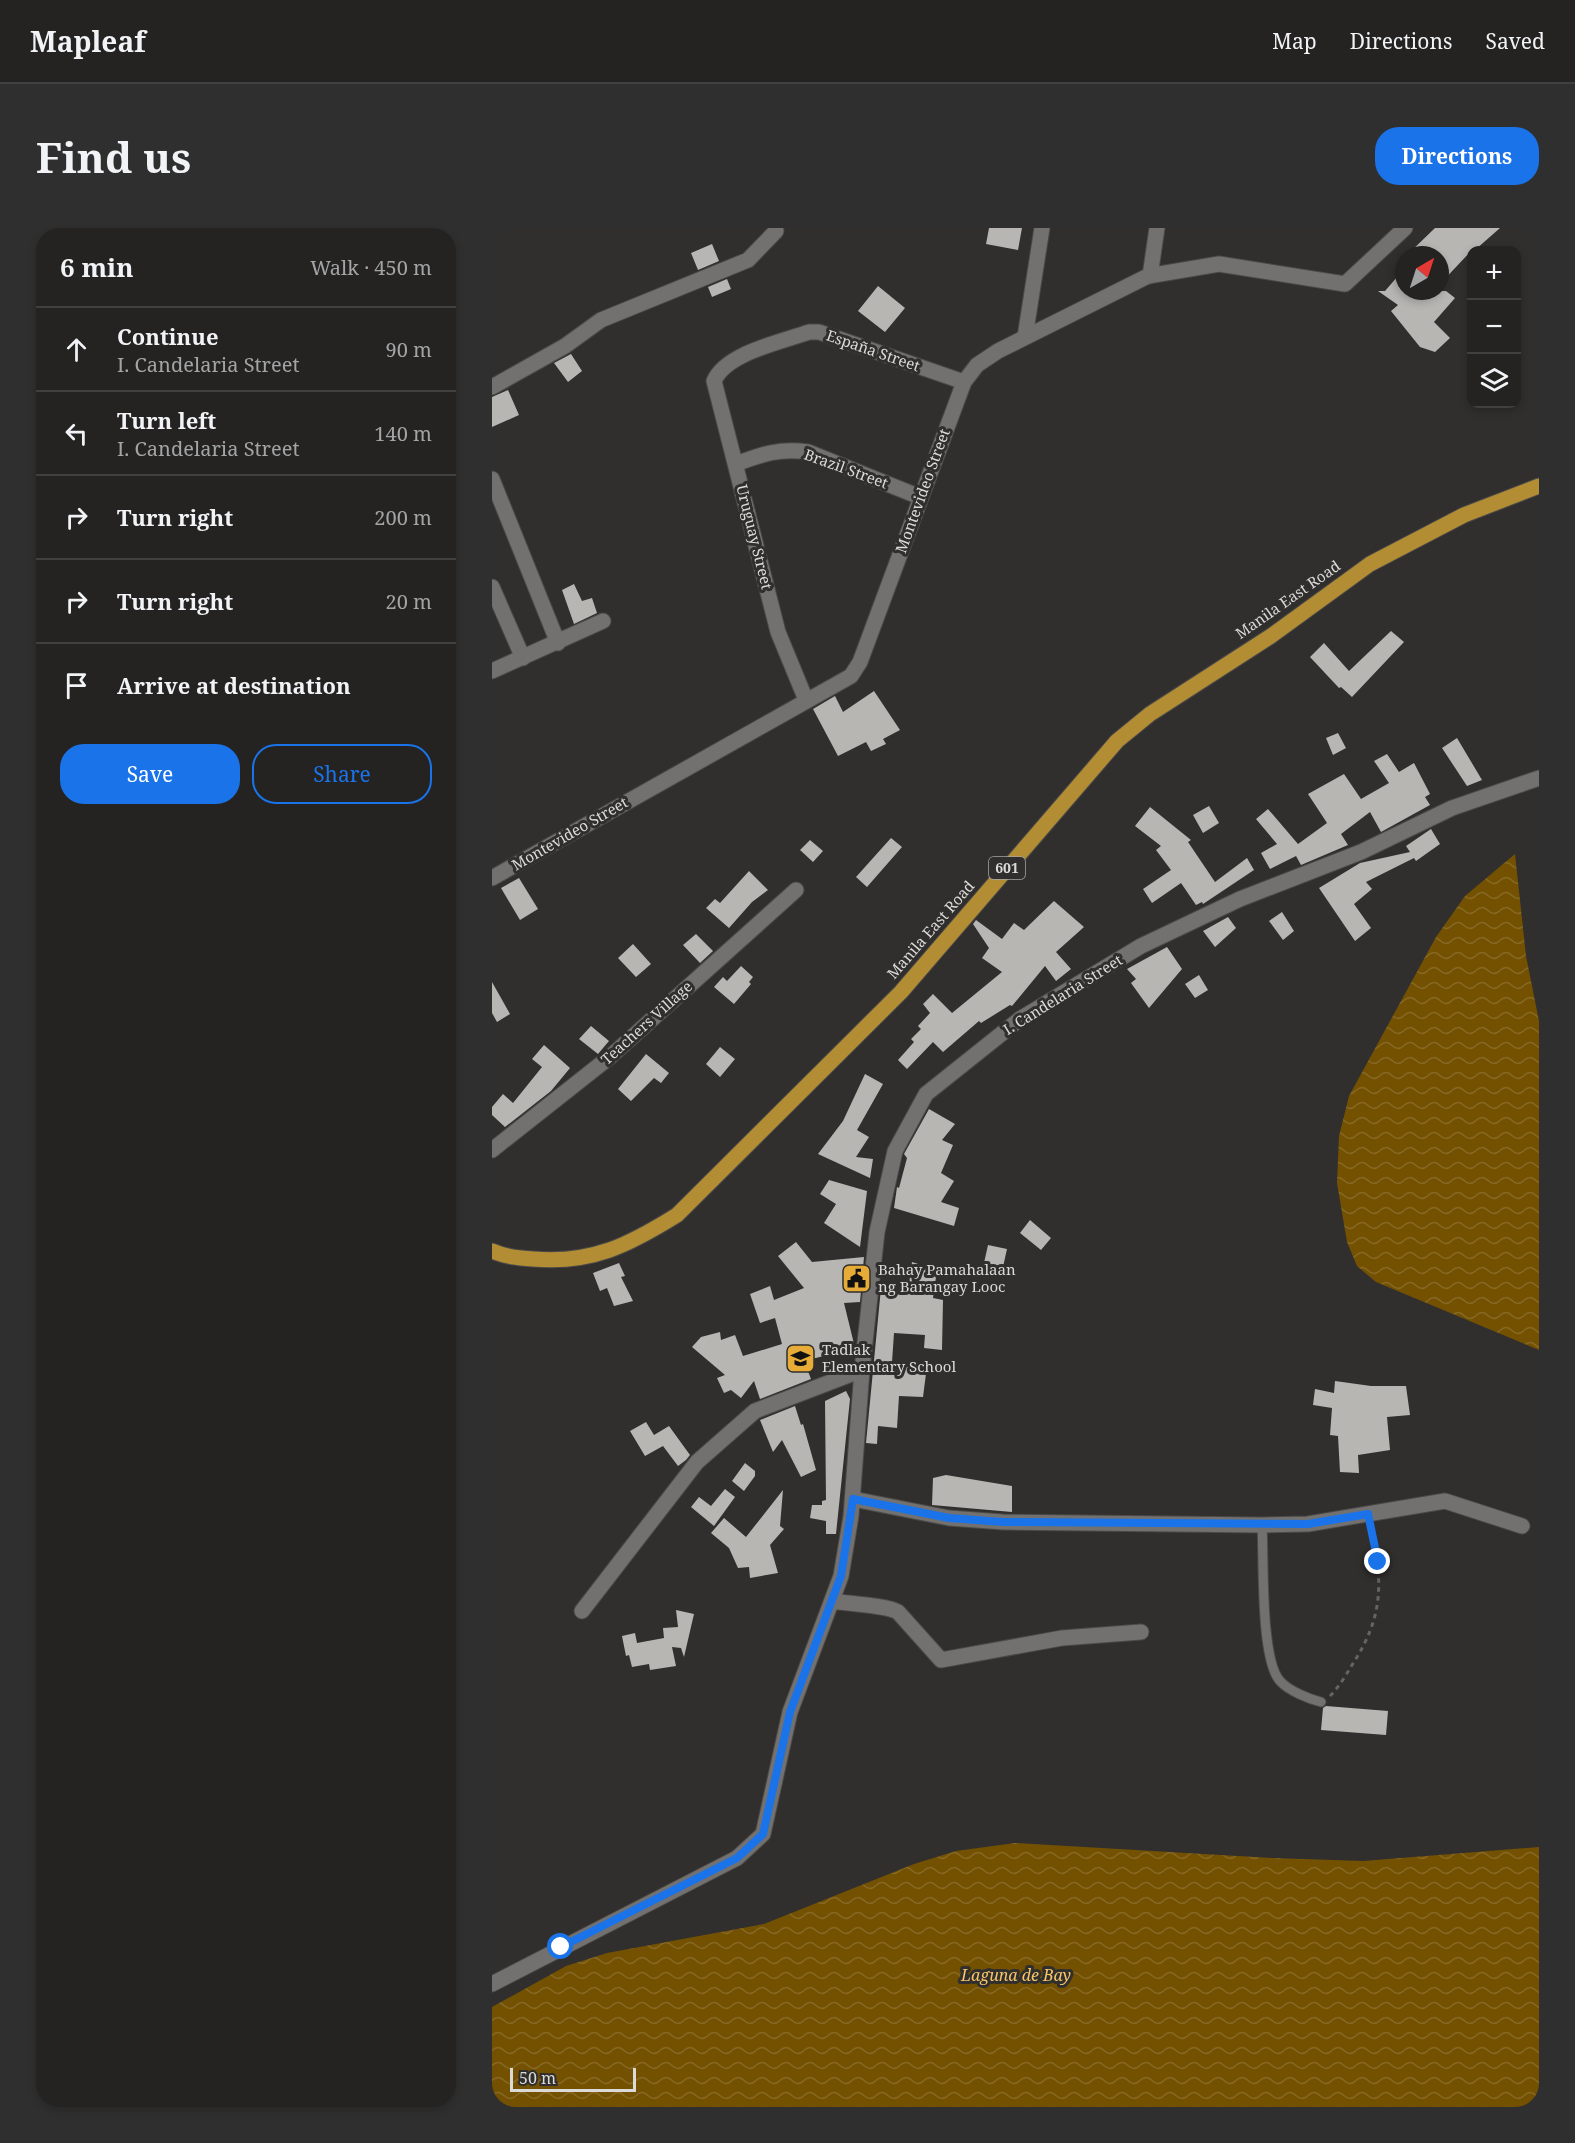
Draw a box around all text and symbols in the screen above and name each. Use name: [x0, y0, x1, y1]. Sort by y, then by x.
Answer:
text: Mapleaf: [30, 22, 146, 60]
text: Map: [1272, 27, 1317, 55]
text: Directions: [1350, 27, 1452, 55]
text: Saved: [1485, 27, 1545, 55]
button: Directions: [1375, 127, 1539, 185]
text: Find us: [36, 128, 191, 185]
north arrow: [1395, 246, 1449, 300]
map controls: [1467, 246, 1521, 408]
button: +: [1467, 246, 1521, 300]
text: 6 min: [60, 249, 134, 285]
text: Walk · 450 m: [310, 254, 432, 281]
button: −: [1467, 300, 1521, 354]
text: Continue: [117, 321, 219, 351]
street label: España Street: [824, 325, 923, 375]
icon: ahead: [60, 333, 93, 366]
text: 90 m: [386, 336, 432, 363]
text: I. Candelaria Street: [117, 351, 299, 378]
button: layers: [1467, 354, 1521, 408]
text: Turn left: [117, 405, 216, 435]
icon: left: [60, 417, 93, 450]
text: 140 m: [374, 420, 432, 447]
street label: Montevideo Street: [890, 426, 954, 556]
text: I. Candelaria Street: [117, 435, 299, 462]
street label: Brazil Street: [802, 444, 891, 492]
street label: Uruguay Street: [732, 482, 778, 591]
icon: right: [60, 501, 93, 534]
text: Turn right: [117, 502, 233, 532]
text: 200 m: [374, 504, 432, 531]
street label: Manila East Road: [1231, 555, 1344, 643]
icon: right: [60, 585, 93, 618]
text: Turn right: [117, 586, 233, 616]
text: 20 m: [386, 588, 432, 615]
icon: arrive: [60, 669, 93, 702]
text: Arrive at destination: [117, 670, 351, 700]
button: Save: [60, 744, 240, 804]
button: Share: [252, 744, 432, 804]
street label: Montevideo Street: [508, 792, 631, 875]
road number: 601: [989, 857, 1025, 879]
street label: Manila East Road: [882, 876, 978, 983]
street label: I. Candelaria Street: [999, 949, 1126, 1039]
street label: Teachers Village: [596, 976, 696, 1069]
place label: Bahay Pamahalaan ng Barangay Looc: [878, 1259, 1016, 1296]
public building icon: Bahay Pamahalaan ng Barangay Looc: [841, 1263, 873, 1295]
place label: Tadlak Elementary School: [822, 1339, 956, 1376]
school or university icon: Tadlak Elementary School: [785, 1343, 817, 1375]
route end: [1364, 1548, 1390, 1574]
route start: [547, 1933, 573, 1959]
water label: Laguna de Bay: [960, 1964, 1071, 1986]
scale bar: [510, 2065, 636, 2092]
text: 50 m: [519, 2067, 556, 2089]

